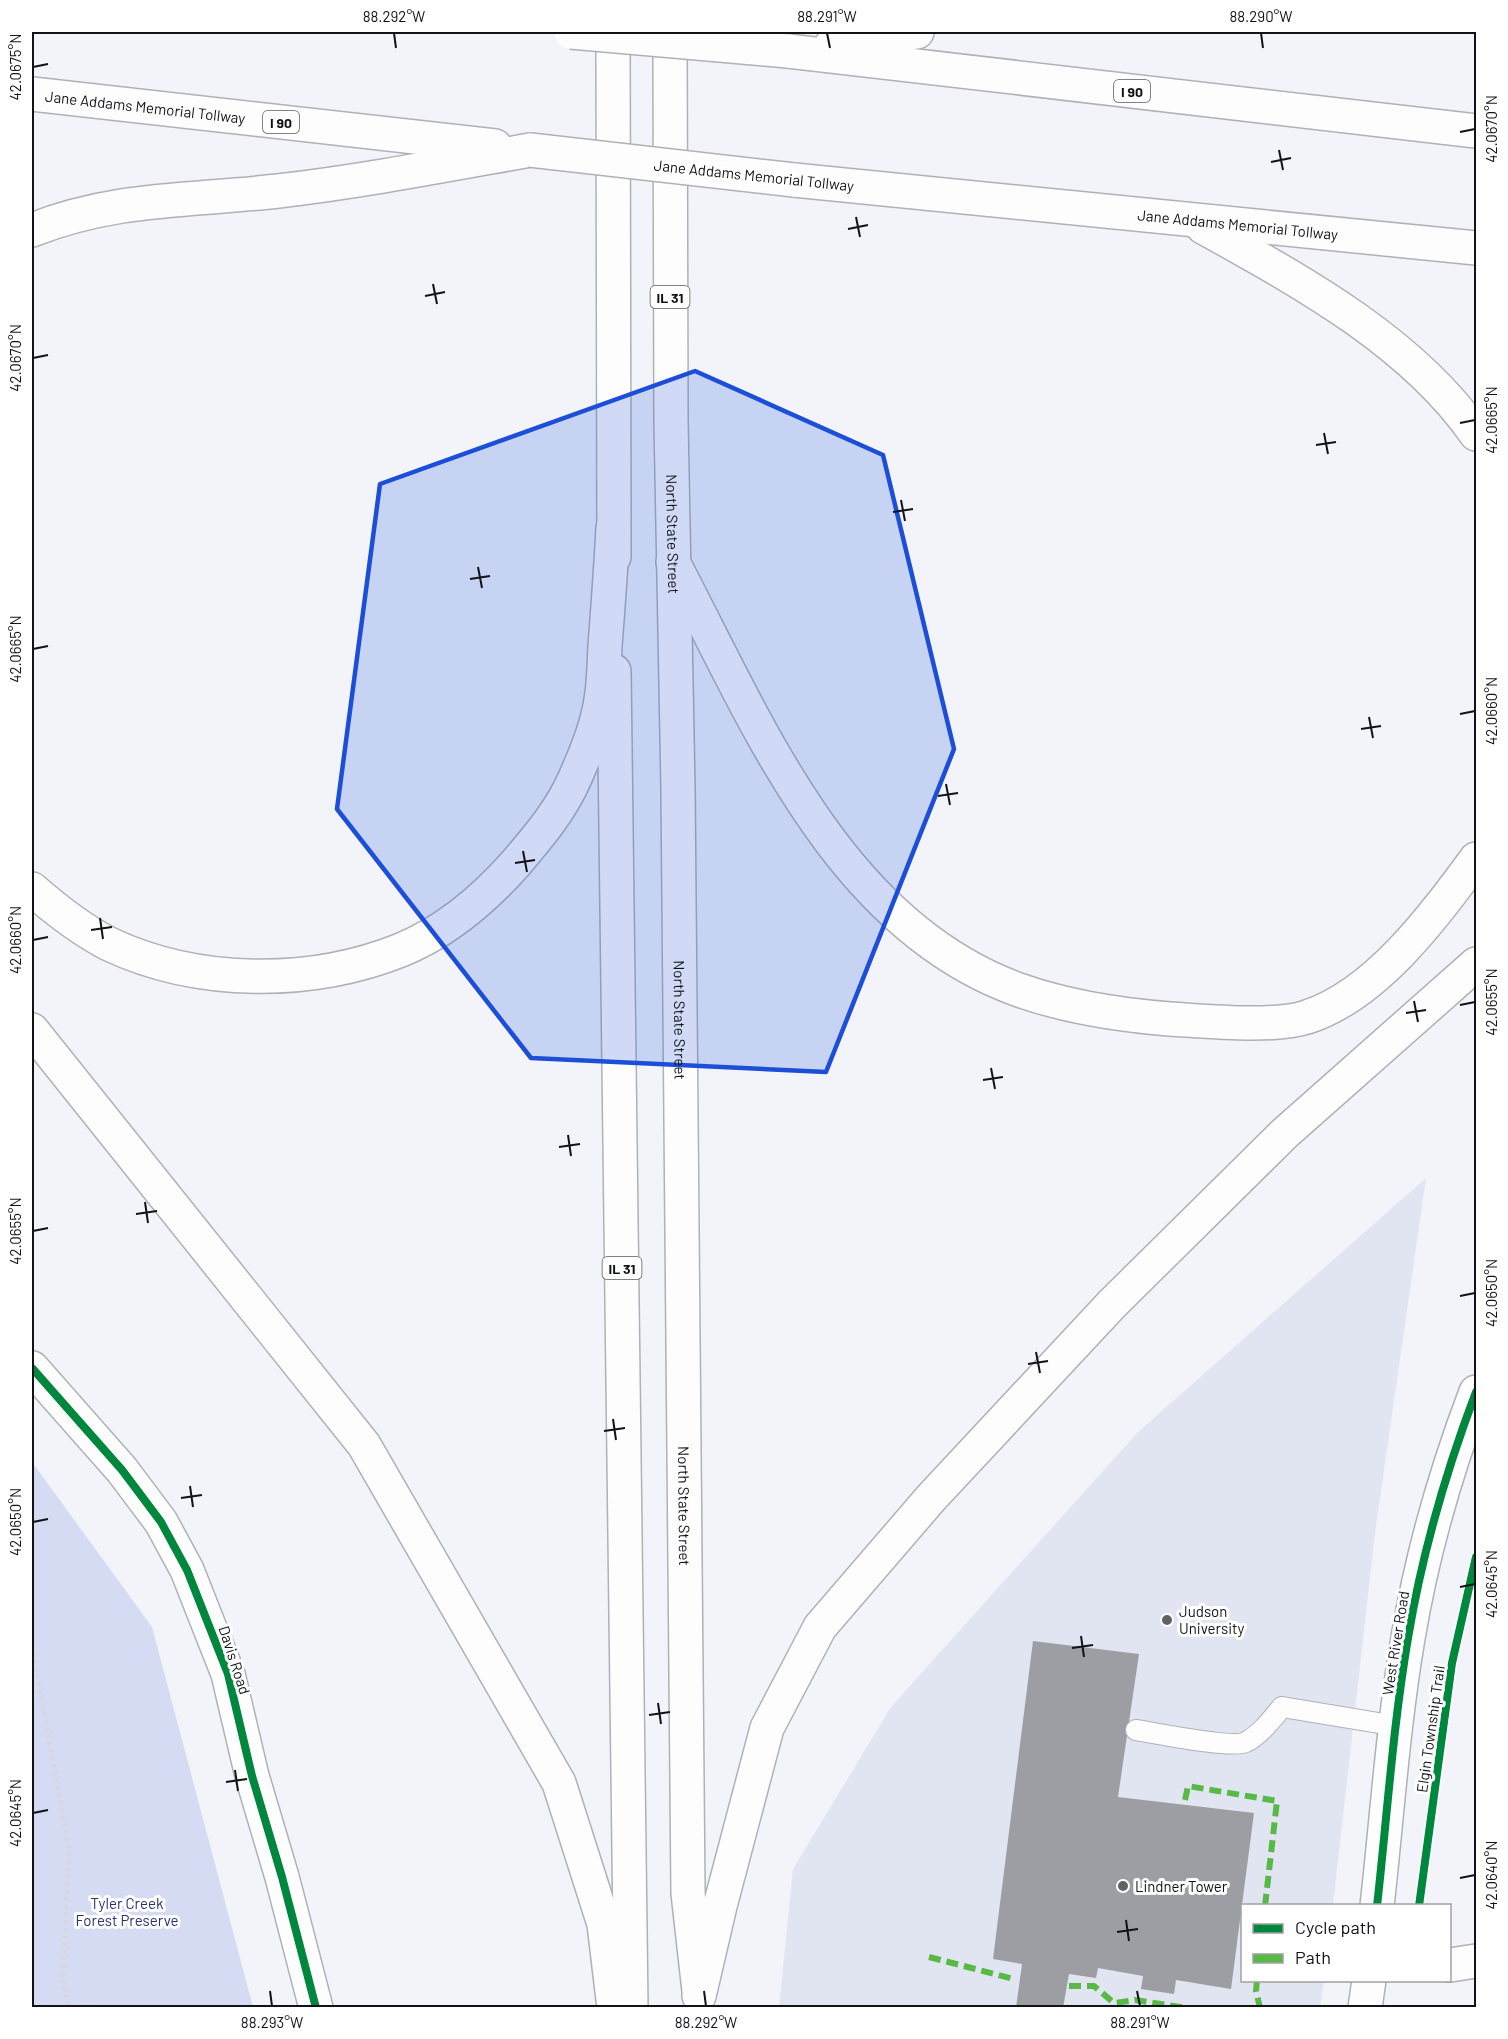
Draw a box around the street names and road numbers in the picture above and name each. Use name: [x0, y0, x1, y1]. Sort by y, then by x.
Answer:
road number: I 90: [1114, 80, 1150, 102]
street label: Jane Addams Memorial Tollway: [44, 87, 246, 127]
road number: I 90: [263, 111, 299, 133]
street label: Jane Addams Memorial Tollway: [653, 156, 855, 194]
street label: Jane Addams Memorial Tollway: [1137, 205, 1339, 243]
road number: IL 31: [650, 286, 690, 308]
street label: North State Street: [663, 474, 683, 594]
street label: North State Street: [671, 960, 690, 1080]
road number: IL 31: [602, 1257, 642, 1279]
street label: North State Street: [675, 1446, 694, 1566]
street label: West River Road: [1378, 1590, 1412, 1696]
street label: Davis Road: [215, 1623, 255, 1697]
street label: Elgin Township Trail: [1412, 1664, 1448, 1794]

